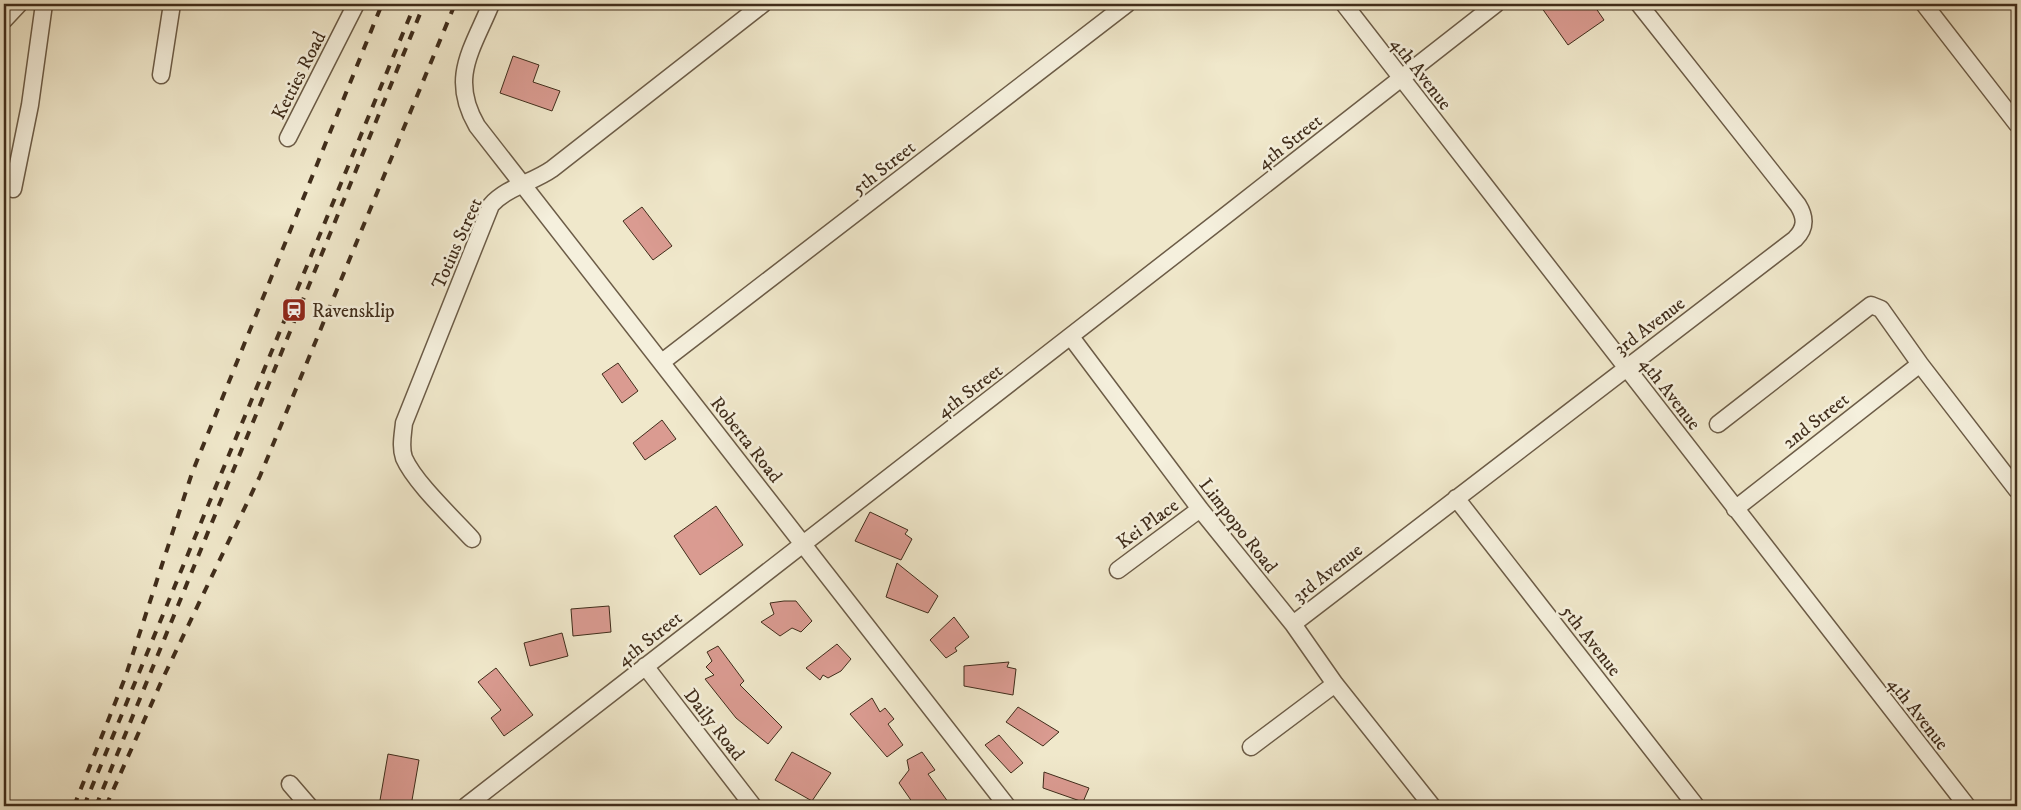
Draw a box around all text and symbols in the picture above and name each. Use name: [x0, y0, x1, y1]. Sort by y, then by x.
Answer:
street label: Ketties Road: [267, 27, 332, 124]
street label: 4th Avenue: [1385, 33, 1456, 115]
street label: 4th Street: [1253, 110, 1327, 175]
street label: 5th Street: [847, 136, 920, 200]
street label: Totius Street: [427, 195, 488, 293]
street label: 3rd Avenue: [1610, 292, 1690, 360]
station icon: Ravensklip: [281, 297, 307, 323]
place label: Ravensklip: [312, 300, 395, 323]
street label: 4th Avenue: [1634, 353, 1705, 435]
street label: 4th Street: [933, 359, 1007, 423]
street label: 2nd Street: [1778, 388, 1854, 454]
street label: Roberta Road: [705, 392, 787, 488]
street label: Limpopo Road: [1194, 474, 1282, 578]
street label: Kei Place: [1112, 494, 1183, 554]
street label: 3rd Avenue: [1288, 539, 1368, 608]
street label: 5th Avenue: [1556, 601, 1626, 681]
street label: 4th Street: [613, 607, 687, 672]
street label: 4th Avenue: [1882, 673, 1953, 755]
street label: Daily Road: [679, 684, 749, 766]

